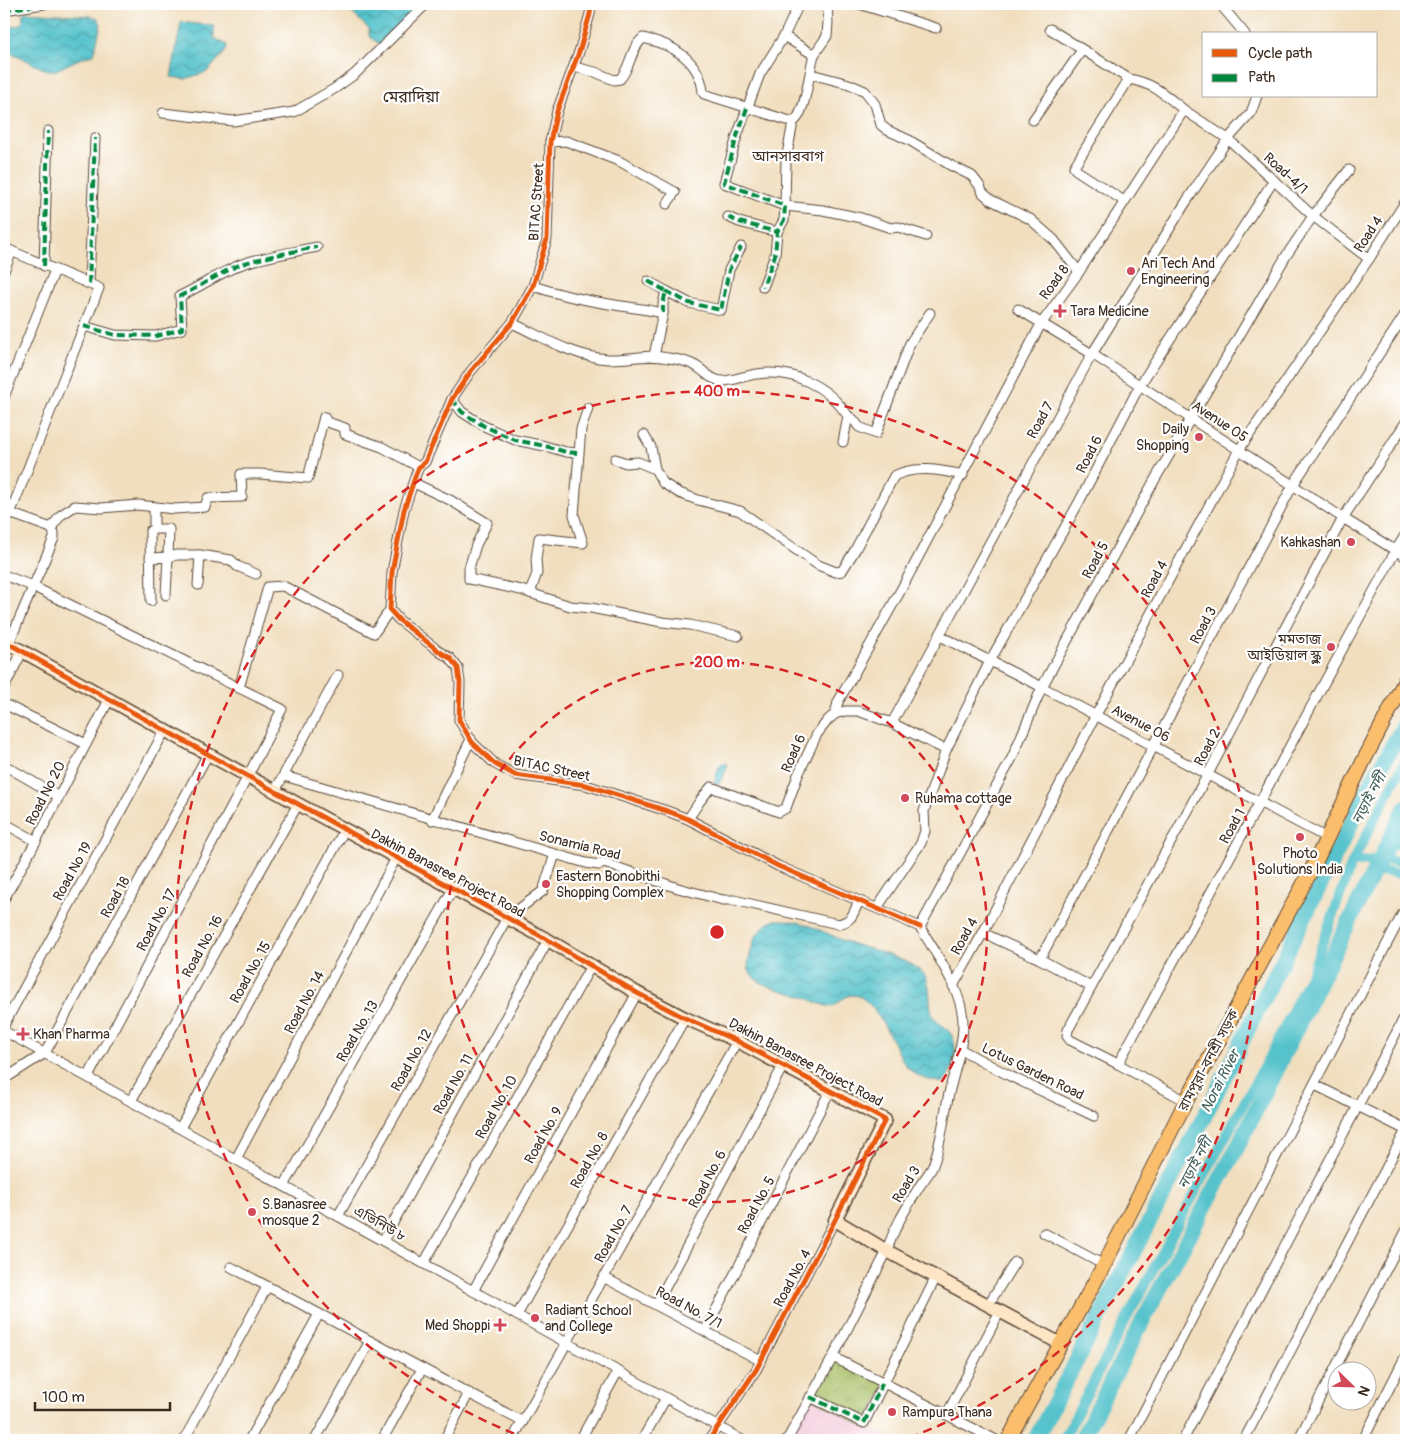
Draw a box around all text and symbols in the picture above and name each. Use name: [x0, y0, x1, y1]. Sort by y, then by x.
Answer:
legend: [1202, 32, 1378, 98]
text: Cycle path: [1248, 44, 1312, 63]
text: Path: [1248, 68, 1275, 87]
district label: মেরাদিয়া: [383, 87, 440, 107]
district label: আনসারবাগ: [751, 147, 824, 166]
street label: Road-4/1: [1260, 149, 1311, 198]
street label: BITAC Street: [525, 162, 548, 242]
street label: Road 4: [1350, 213, 1386, 256]
place label: Ari Tech And Engineering: [1141, 255, 1215, 288]
street label: Road 8: [1036, 261, 1073, 303]
marker: Ari Tech And Engineering: [1125, 265, 1137, 277]
place label: Tara Medicine: [1070, 303, 1149, 320]
marker: Tara Medicine: [1054, 305, 1066, 317]
text: 400 m: [694, 382, 740, 401]
street label: Avenue 05: [1189, 397, 1251, 446]
street label: Road 7: [1023, 398, 1058, 442]
place label: Daily Shopping: [1136, 421, 1189, 454]
marker: Daily Shopping: [1193, 431, 1205, 443]
street label: Road 6: [1073, 432, 1106, 476]
place label: Kahkashan: [1280, 534, 1341, 551]
marker: Kahkashan: [1345, 536, 1357, 548]
street label: Road 5: [1079, 539, 1112, 582]
street label: Road 4: [1138, 558, 1171, 601]
street label: Road 3: [1187, 603, 1220, 647]
place label: মমতাজ আইডিয়াল স্কুল: [1246, 631, 1322, 664]
marker: মমতাজ আইডিয়াল স্কুল: [1325, 641, 1337, 653]
text: 200 m: [694, 653, 740, 672]
street label: Avenue 06: [1109, 701, 1173, 746]
street label: Road 2: [1191, 725, 1224, 769]
street label: Road 6: [778, 731, 809, 775]
street label: BITAC Street: [512, 752, 592, 785]
street label: Road No 20: [22, 758, 69, 828]
water label: নড়াই নদী: [1348, 766, 1392, 828]
place label: Ruhama cottage: [915, 790, 1012, 807]
marker: Ruhama cottage: [899, 792, 911, 804]
street label: Road 1: [1216, 806, 1249, 847]
street label: Dakhin Banasree Project Road: [368, 826, 528, 921]
street label: Sonamia Road: [537, 827, 623, 864]
marker: Photo Solutions India: [1294, 831, 1306, 843]
street label: Road No 19: [49, 839, 96, 904]
place label: Photo Solutions India: [1257, 845, 1343, 878]
place label: Eastern Bonobithi Shopping Complex: [556, 868, 664, 901]
street label: Road 18: [97, 874, 134, 921]
marker: Eastern Bonobithi Shopping Complex: [540, 878, 552, 890]
street label: Road No. 17: [133, 886, 180, 954]
street label: Road No. 16: [178, 912, 227, 980]
street label: Road 4: [947, 915, 982, 958]
centre of rings: [708, 923, 726, 941]
street label: Road No. 15: [226, 938, 274, 1006]
street label: Road No. 14: [281, 968, 328, 1037]
street label: Road No. 13: [333, 997, 382, 1065]
street label: রামপুরা-বনশ্রী সড়ক: [1174, 1006, 1243, 1115]
street label: Dakhin Banasree Project Road: [726, 1015, 886, 1110]
place label: Khan Pharma: [33, 1026, 110, 1043]
street label: Road No. 12: [387, 1026, 436, 1094]
marker: Khan Pharma: [17, 1028, 29, 1040]
street label: Lotus Garden Road: [979, 1039, 1087, 1104]
water label: Norai River: [1197, 1045, 1245, 1116]
street label: Road No. 11: [430, 1051, 477, 1117]
street label: Road No. 10: [472, 1072, 521, 1142]
street label: Road No. 9: [521, 1104, 566, 1167]
street label: Road No. 8: [567, 1129, 612, 1192]
water label: নড়াই নদী: [1174, 1131, 1218, 1193]
street label: Road No. 6: [685, 1147, 730, 1211]
street label: Road 3: [889, 1163, 924, 1206]
street label: Road No. 5: [734, 1174, 779, 1237]
place label: S.Banasree mosque 2: [262, 1196, 327, 1229]
street label: এভিনিউ ৮: [351, 1202, 409, 1245]
street label: Road No. 7: [591, 1202, 636, 1266]
marker: S.Banasree mosque 2: [246, 1206, 258, 1218]
street label: Road No. 4: [770, 1246, 815, 1310]
street label: Road No. 7/1: [653, 1283, 725, 1332]
place label: Radiant School and College: [545, 1302, 632, 1335]
marker: Radiant School and College: [529, 1312, 541, 1324]
place label: Med Shoppi: [425, 1317, 490, 1334]
marker: Med Shoppi: [494, 1319, 506, 1331]
north arrow: [1328, 1362, 1378, 1412]
scale bar: [35, 1379, 170, 1411]
text: N: [1354, 1383, 1373, 1399]
text: 100 m: [42, 1388, 85, 1407]
place label: Rampura Thana: [902, 1404, 992, 1421]
marker: Rampura Thana: [886, 1406, 898, 1418]

